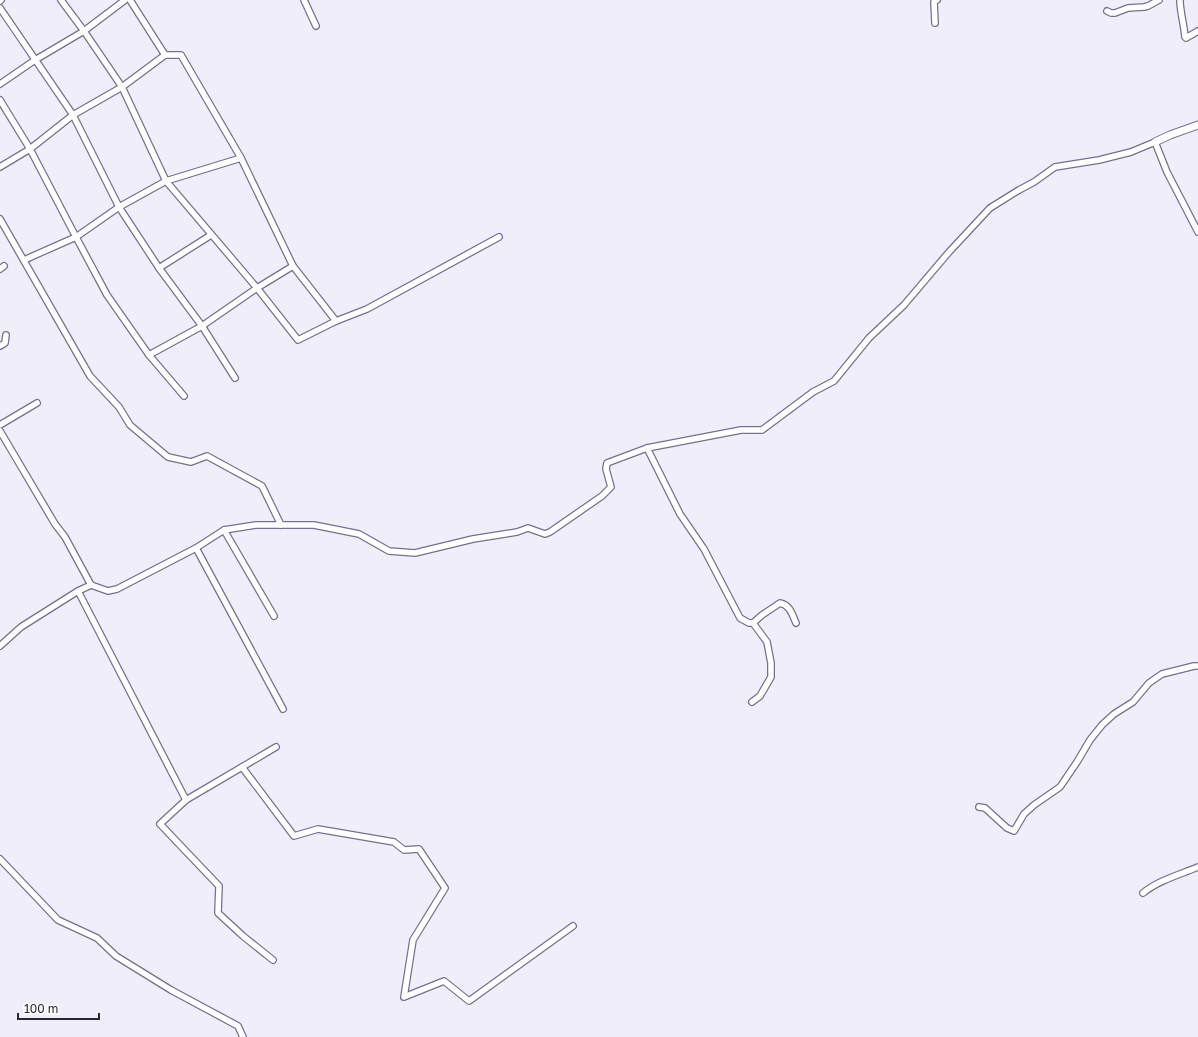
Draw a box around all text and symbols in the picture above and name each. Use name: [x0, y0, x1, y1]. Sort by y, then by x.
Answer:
scale bar: [18, 995, 99, 1021]
text: 100 m: [24, 1001, 58, 1016]

